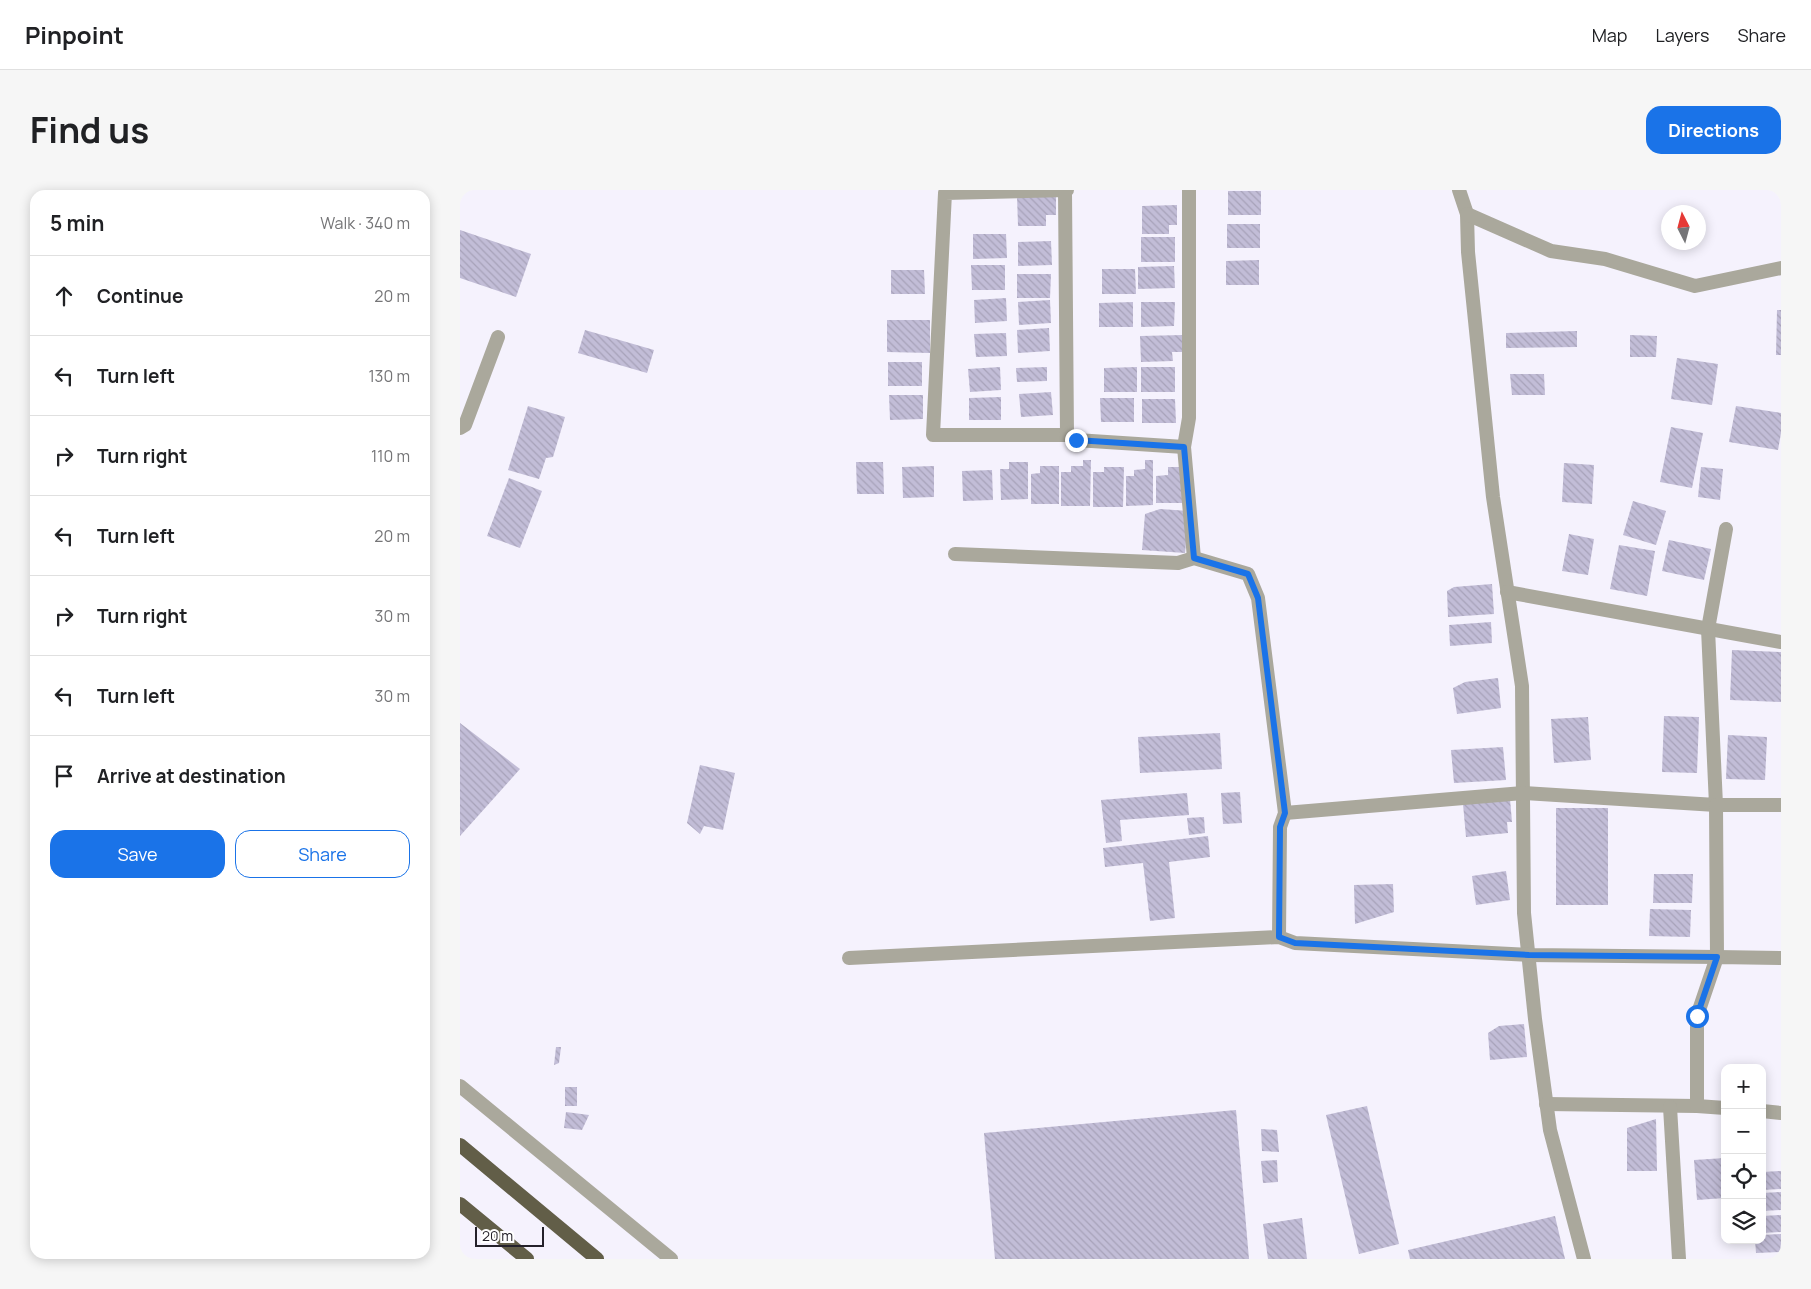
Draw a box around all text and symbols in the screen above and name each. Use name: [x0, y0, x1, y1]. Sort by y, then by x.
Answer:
text: Pinpoint: [25, 18, 124, 51]
text: Map: [1592, 23, 1627, 47]
text: Layers: [1655, 23, 1709, 47]
text: Share: [1737, 23, 1786, 47]
text: Find us: [30, 106, 149, 154]
button: Directions: [1646, 106, 1781, 154]
north arrow: [1661, 205, 1706, 250]
text: 5 min: [50, 209, 104, 237]
text: Walk · 340 m: [320, 212, 410, 234]
icon: ahead: [50, 282, 78, 310]
text: Continue: [97, 283, 183, 309]
text: 20 m: [374, 285, 410, 307]
icon: left: [50, 362, 78, 390]
text: Turn left: [97, 363, 175, 389]
text: 130 m: [368, 365, 410, 387]
route end: [1065, 429, 1088, 452]
icon: right: [50, 442, 78, 470]
text: Turn right: [97, 443, 187, 469]
text: 110 m: [371, 445, 410, 467]
icon: left: [50, 522, 78, 550]
text: Turn left: [97, 523, 175, 549]
text: 20 m: [374, 525, 410, 547]
icon: right: [50, 602, 78, 630]
text: Turn right: [97, 603, 187, 629]
text: 30 m: [375, 605, 410, 627]
icon: left: [50, 682, 78, 710]
text: Turn left: [97, 683, 175, 709]
text: 30 m: [375, 685, 410, 707]
icon: arrive: [50, 762, 78, 790]
text: Arrive at destination: [97, 763, 286, 789]
button: Save: [50, 830, 225, 878]
button: Share: [235, 830, 410, 878]
route start: [1686, 1005, 1709, 1028]
map controls: [1721, 1064, 1766, 1244]
button: +: [1721, 1064, 1766, 1109]
button: −: [1721, 1109, 1766, 1154]
button: locate: [1721, 1154, 1766, 1199]
button: layers: [1721, 1199, 1766, 1244]
scale bar: [475, 1224, 544, 1247]
text: 20 m: [482, 1226, 513, 1245]

